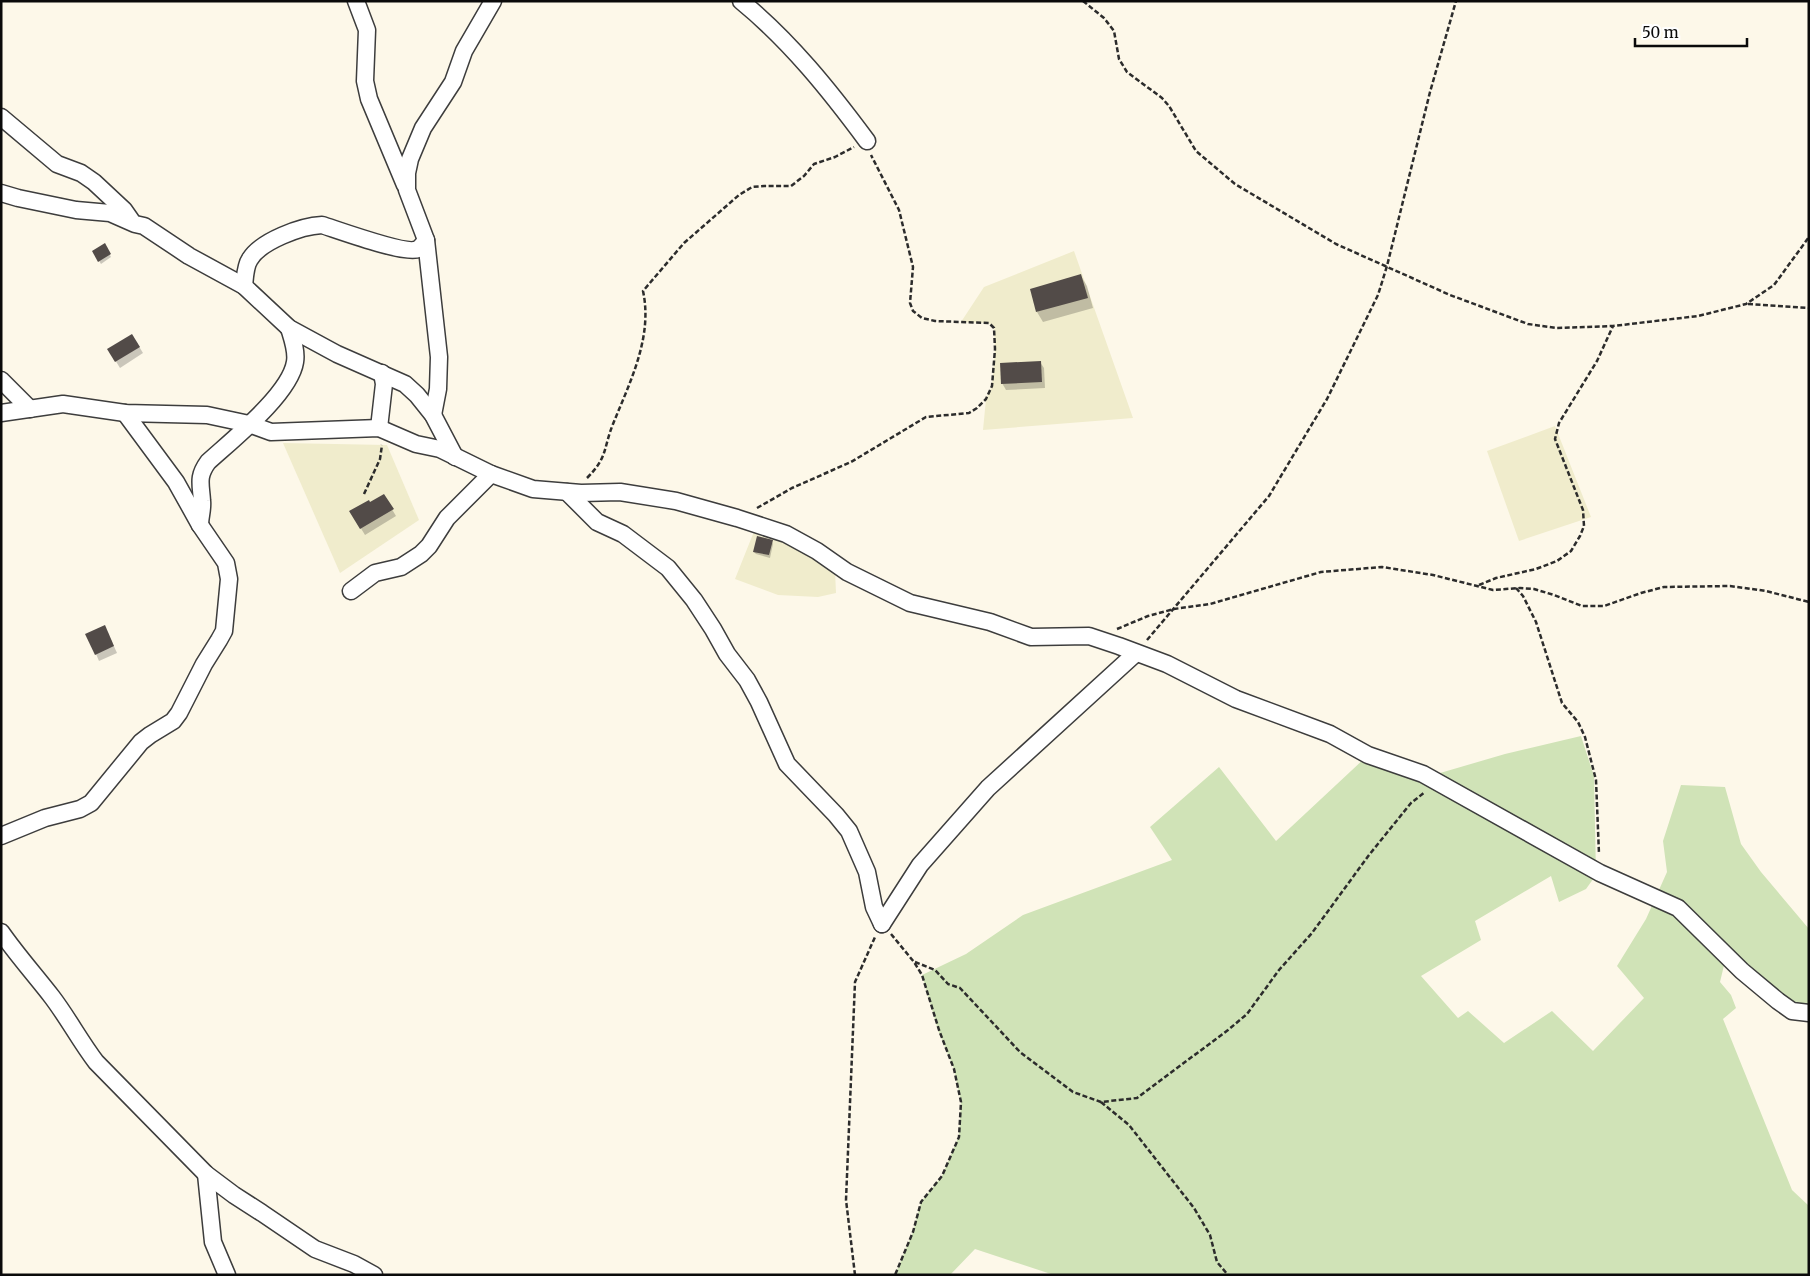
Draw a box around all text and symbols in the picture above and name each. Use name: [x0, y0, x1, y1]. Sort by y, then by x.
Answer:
scale bar: [1635, 15, 1748, 47]
text: 50 m: [1642, 23, 1679, 42]

